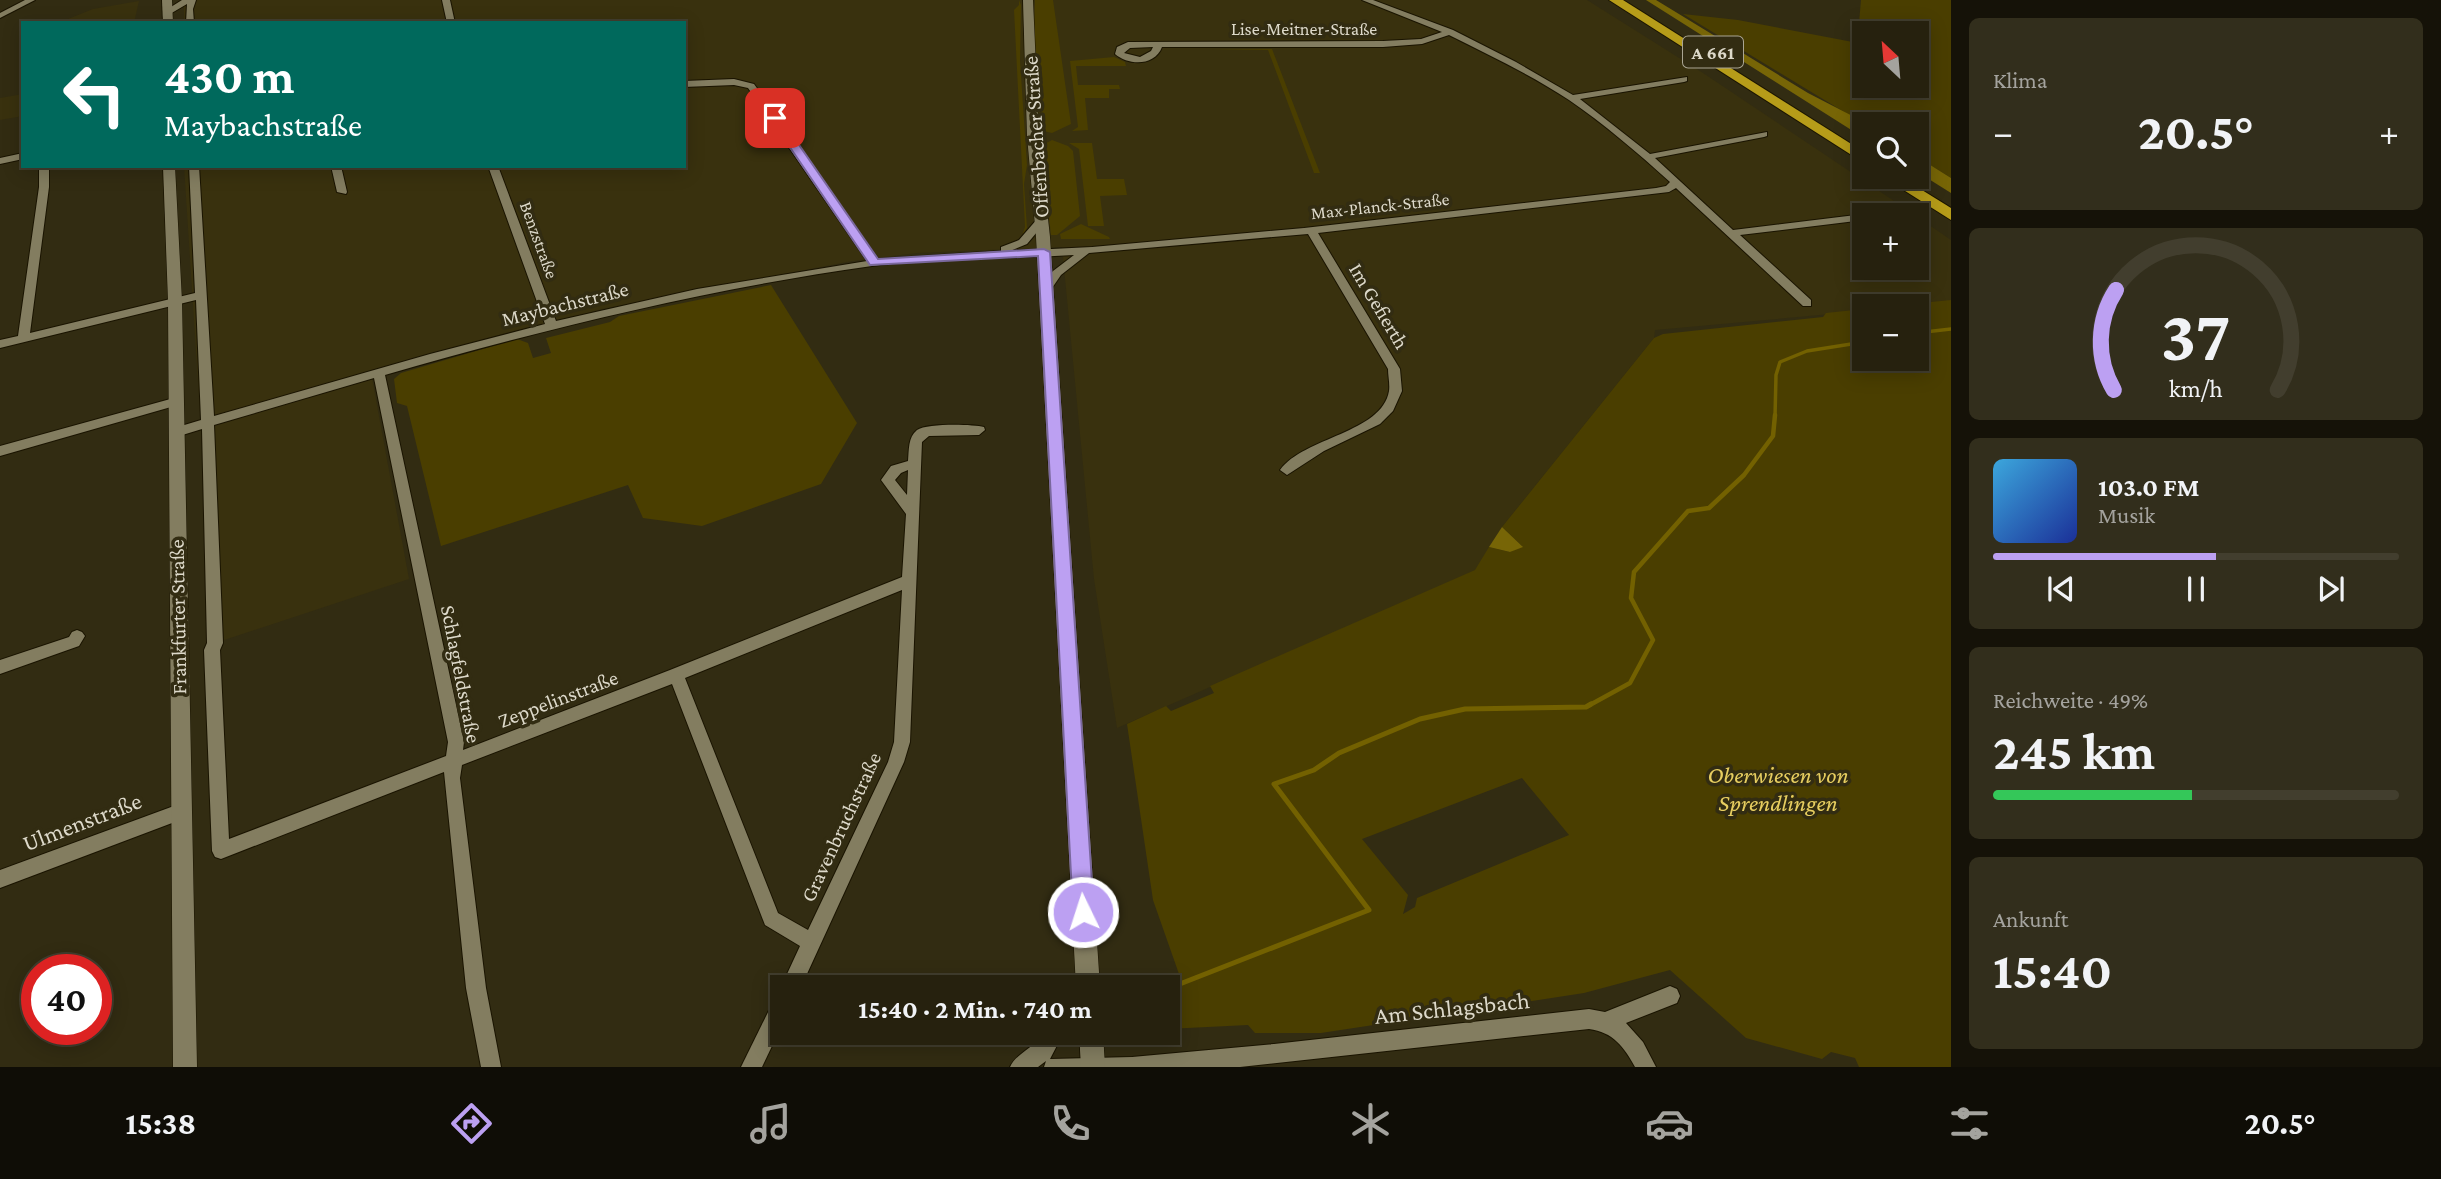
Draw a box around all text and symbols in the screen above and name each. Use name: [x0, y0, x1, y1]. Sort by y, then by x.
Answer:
street label: Lise-Meitner-Straße: [1231, 19, 1377, 39]
north arrow: [1852, 21, 1928, 98]
map controls: [1852, 21, 1929, 371]
road number: A 661: [1683, 36, 1743, 68]
icon: left: [49, 49, 140, 140]
text: 430 m: [164, 49, 295, 104]
street label: Offenbacher Straße: [1018, 55, 1054, 219]
text: Klima: [1993, 67, 2047, 93]
pin: [745, 88, 805, 148]
icon: arrive: [756, 99, 794, 137]
text: 20.5°: [2138, 102, 2254, 160]
text: Maybachstraße: [164, 107, 362, 143]
text: −: [1993, 111, 2013, 153]
text: +: [2379, 111, 2399, 153]
button: search: [1852, 112, 1929, 189]
street label: Max-Planck-Straße: [1310, 189, 1450, 223]
street label: Benzstraße: [516, 199, 562, 281]
button: +: [1852, 203, 1929, 280]
street label: Im Gefierth: [1344, 259, 1414, 353]
street label: Maybachstraße: [499, 277, 631, 331]
button: −: [1852, 294, 1929, 371]
text: 37: [2161, 295, 2231, 376]
text: km/h: [2169, 374, 2223, 401]
text: 103.0 FM: [2098, 473, 2199, 502]
text: Musik: [2098, 502, 2155, 528]
street label: Frankfurter Straße: [165, 539, 191, 695]
icon: previous: [2042, 570, 2080, 608]
icon: pause: [2177, 570, 2215, 608]
icon: next: [2312, 570, 2350, 608]
street label: Schlagfeldstraße: [436, 603, 486, 745]
street label: Zeppelinstraße: [495, 665, 621, 733]
text: Reichweite · 49%: [1993, 687, 2148, 713]
text: 245 km: [1993, 722, 2155, 780]
street label: Gravenbruchstraße: [796, 748, 886, 906]
park label: Oberwiesen von Sprendlingen: [1707, 761, 1849, 816]
street label: Ulmenstraße: [19, 787, 145, 857]
position arrow: [1046, 875, 1120, 949]
text: Ankunft: [1993, 906, 2068, 932]
text: 15:40: [1993, 941, 2112, 999]
speed limit sign: 40: [21, 954, 112, 1045]
street label: Am Schlagsbach: [1373, 986, 1531, 1029]
text: 15:40 · 2 Min. · 740 m: [858, 995, 1092, 1024]
icon: directions: [447, 1099, 496, 1148]
icon: music: [746, 1099, 795, 1148]
icon: phone: [1046, 1099, 1095, 1148]
icon: climate: [1346, 1099, 1395, 1148]
icon: car: [1645, 1099, 1694, 1148]
icon: filters: [1945, 1099, 1994, 1148]
text: 15:38: [125, 1105, 196, 1141]
text: 20.5°: [2244, 1105, 2316, 1141]

